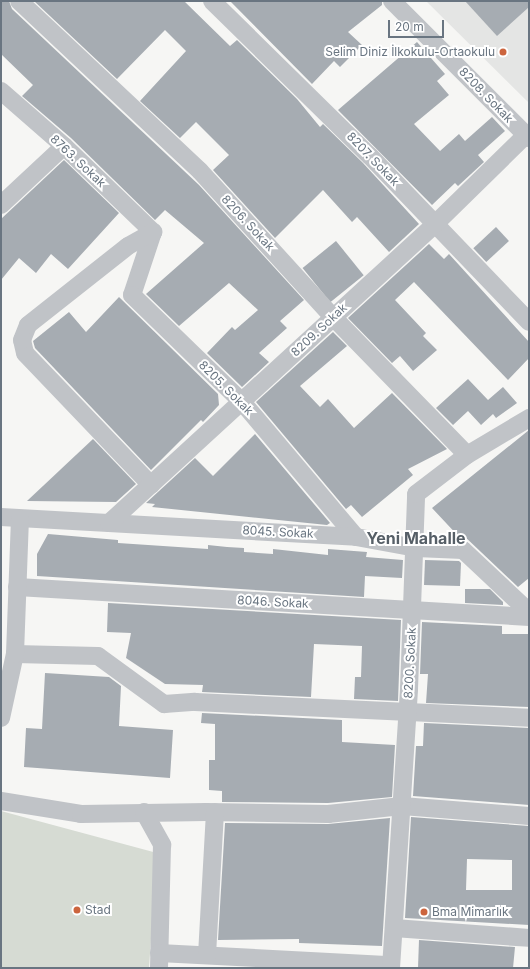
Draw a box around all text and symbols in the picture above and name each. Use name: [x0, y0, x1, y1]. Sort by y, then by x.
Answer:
scale bar: [390, 12, 446, 38]
text: 20 m: [395, 19, 424, 34]
place label: Selim Diniz İlkokulu-Ortaokulu: [325, 45, 495, 59]
marker: Selim Diniz İlkokulu-Ortaokulu: [498, 47, 508, 57]
street label: 8208. Sokak: [456, 64, 516, 126]
street label: 8207. Sokak: [344, 129, 402, 189]
street label: 8763. Sokak: [47, 132, 109, 190]
street label: 8206. Sokak: [219, 192, 277, 254]
street label: 8209. Sokak: [288, 300, 350, 360]
street label: 8205. Sokak: [196, 358, 256, 418]
street label: 8045. Sokak: [242, 523, 314, 541]
district label: Yeni Mahalle: [366, 528, 466, 548]
street label: 8046. Sokak: [237, 593, 309, 611]
street label: 8200. Sokak: [401, 627, 419, 699]
place label: Stad: [85, 903, 111, 917]
marker: Stad: [72, 905, 82, 915]
place label: Bma Mimarlık: [432, 905, 509, 919]
marker: Bma Mimarlık: [419, 907, 429, 917]

